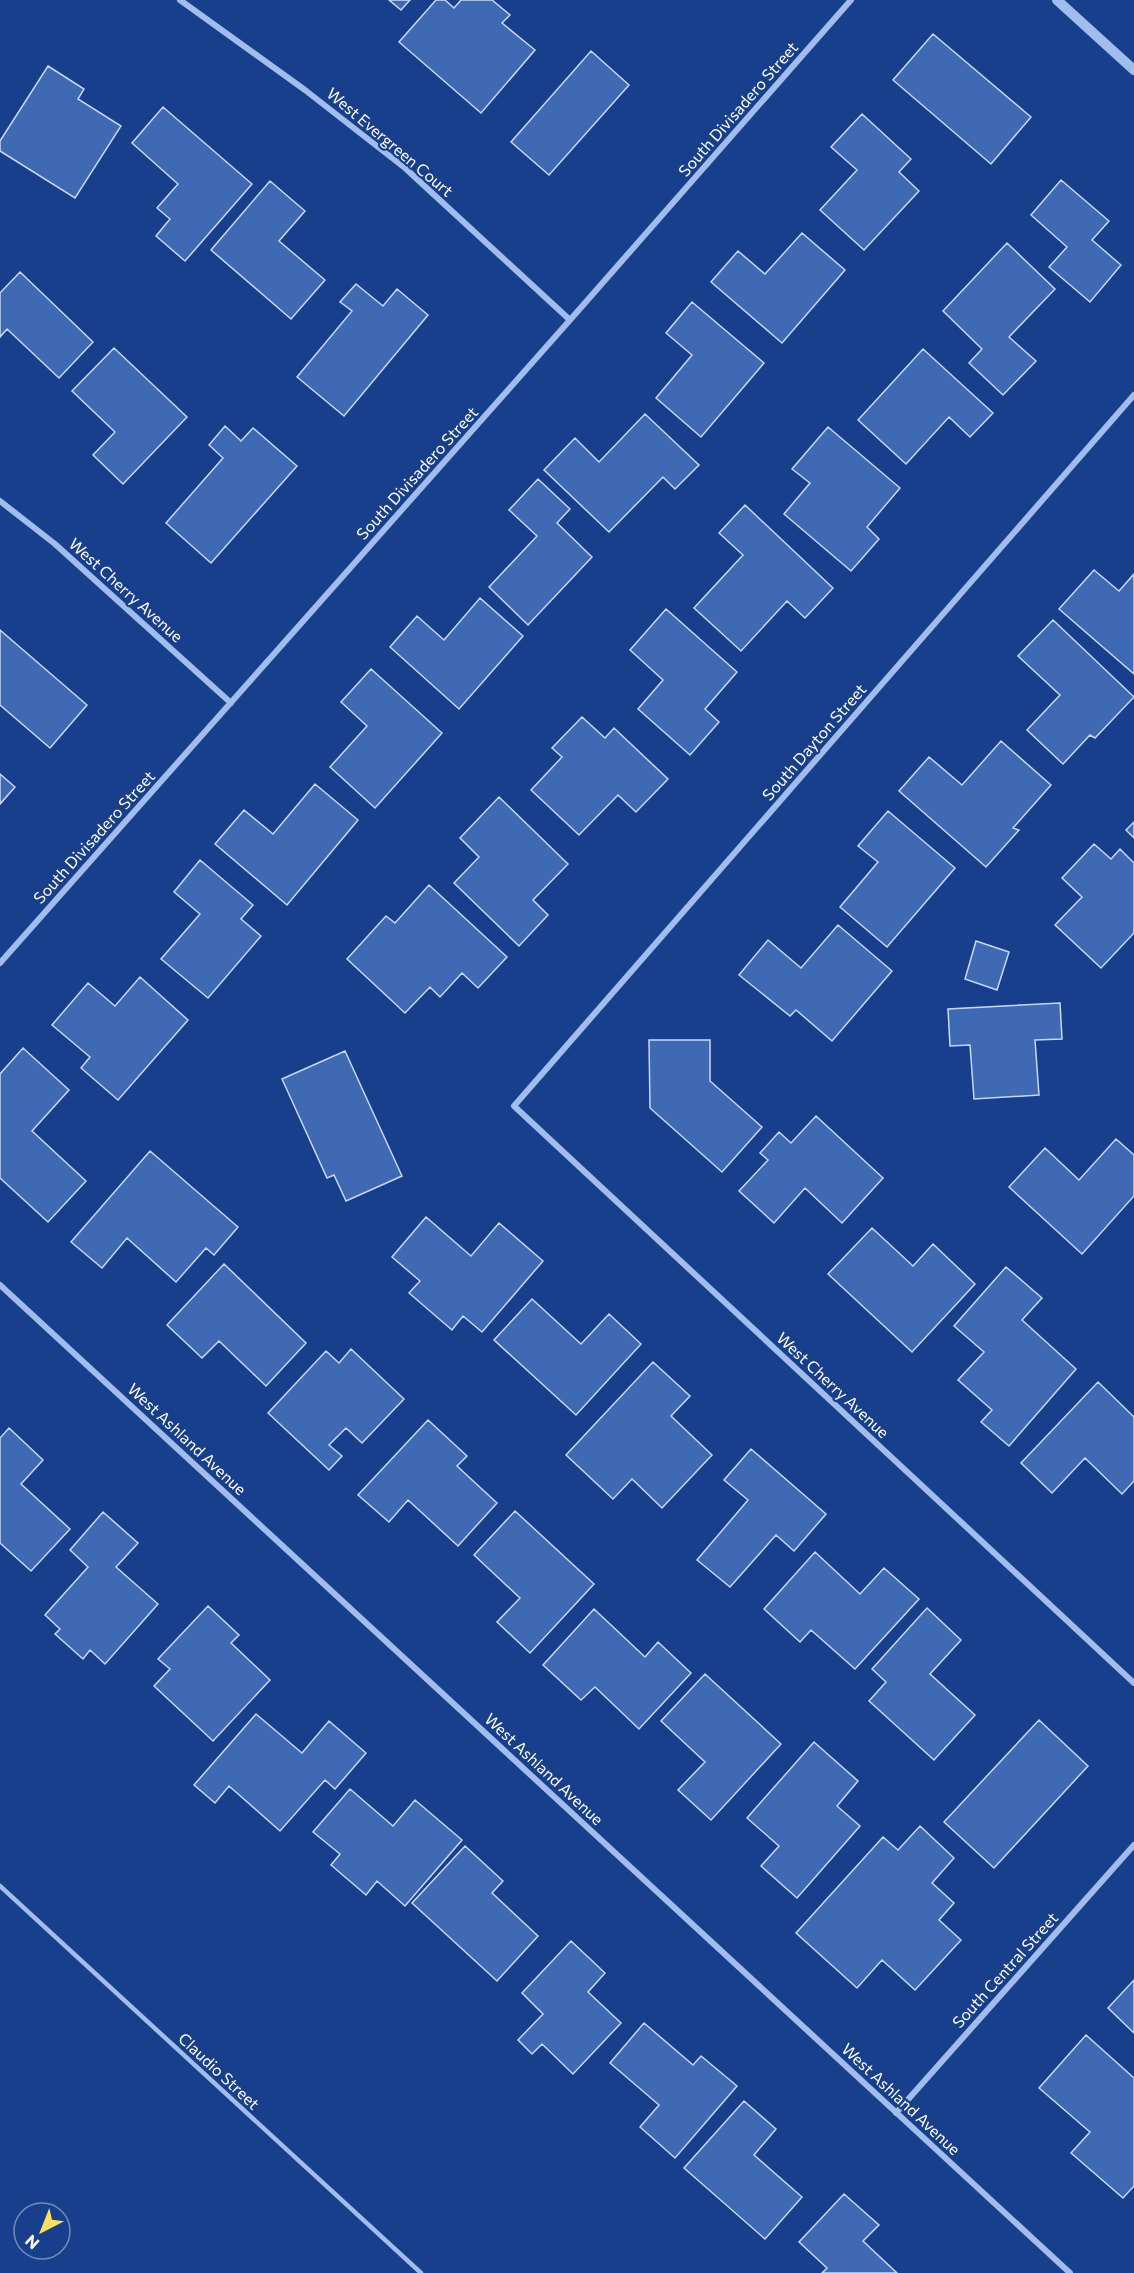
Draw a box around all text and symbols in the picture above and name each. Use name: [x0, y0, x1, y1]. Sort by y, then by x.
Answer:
street label: South Divisadero Street: [674, 37, 802, 180]
street label: West Evergreen Court: [323, 83, 458, 200]
street label: South Divisadero Street: [352, 402, 482, 543]
street label: West Cherry Avenue: [66, 534, 187, 646]
street label: South Dayton Street: [758, 679, 870, 804]
street label: South Divisadero Street: [29, 766, 159, 907]
street label: West Cherry Avenue: [773, 1328, 893, 1442]
street label: West Ashland Avenue: [124, 1379, 251, 1499]
street label: West Ashland Avenue: [481, 1709, 608, 1829]
street label: South Central Street: [948, 1908, 1062, 2031]
street label: Claudio Street: [175, 2028, 264, 2113]
street label: West Ashland Avenue: [838, 2039, 965, 2159]
north arrow: [12, 2201, 72, 2261]
text: N: [21, 2231, 42, 2254]

